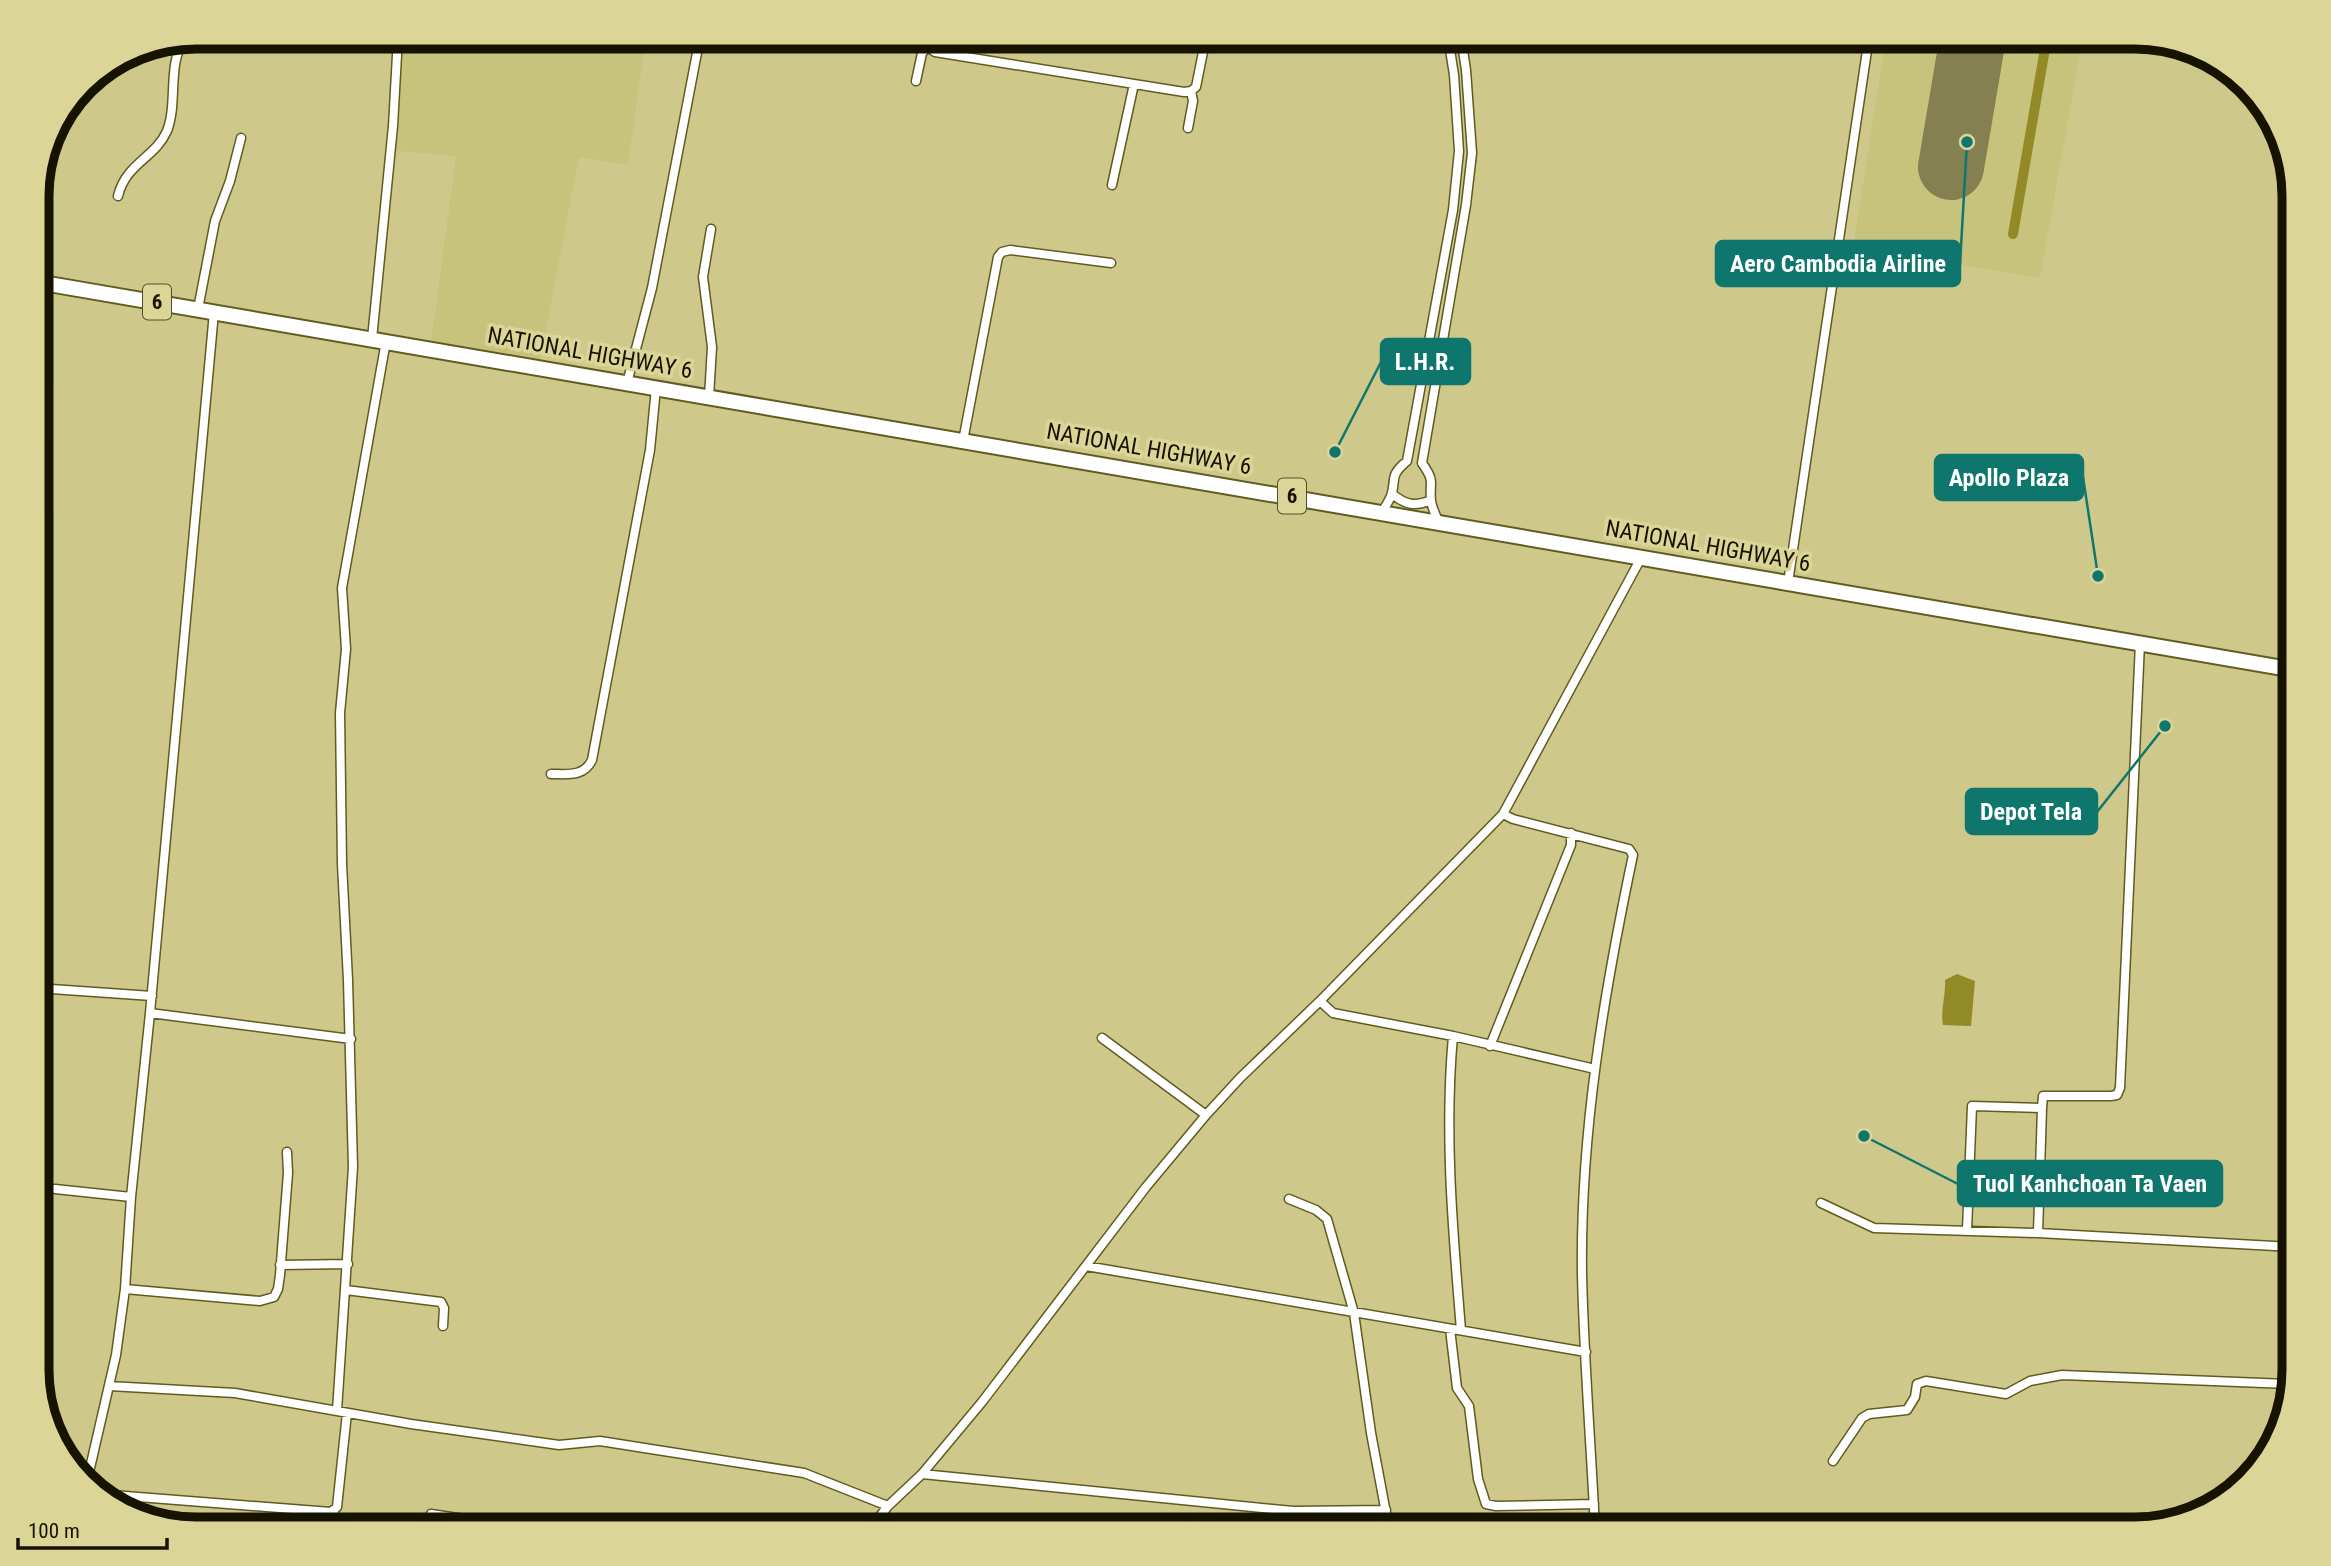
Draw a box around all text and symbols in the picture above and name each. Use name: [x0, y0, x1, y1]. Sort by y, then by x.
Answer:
callout: Aero Cambodia Airline: [1716, 241, 1960, 286]
text: Aero Cambodia Airline: [1730, 250, 1946, 278]
road number: 6: [143, 284, 171, 320]
street label: NATIONAL HIGHWAY 6: [485, 322, 695, 384]
callout: L.H.R.: [1381, 339, 1470, 384]
text: L.H.R.: [1395, 348, 1455, 376]
street label: NATIONAL HIGHWAY 6: [1044, 418, 1254, 480]
callout: Apollo Plaza: [1935, 455, 2083, 500]
text: Apollo Plaza: [1949, 464, 2069, 492]
road number: 6: [1278, 478, 1306, 514]
street label: NATIONAL HIGHWAY 6: [1603, 515, 1813, 577]
callout: Depot Tela: [1966, 789, 2097, 834]
text: Depot Tela: [1980, 798, 2082, 826]
callout: Tuol Kanhchoan Ta Vaen: [1958, 1161, 2222, 1206]
text: Tuol Kanhchoan Ta Vaen: [1973, 1170, 2207, 1198]
scale bar: [18, 1506, 166, 1550]
text: 100 m: [28, 1519, 80, 1543]

